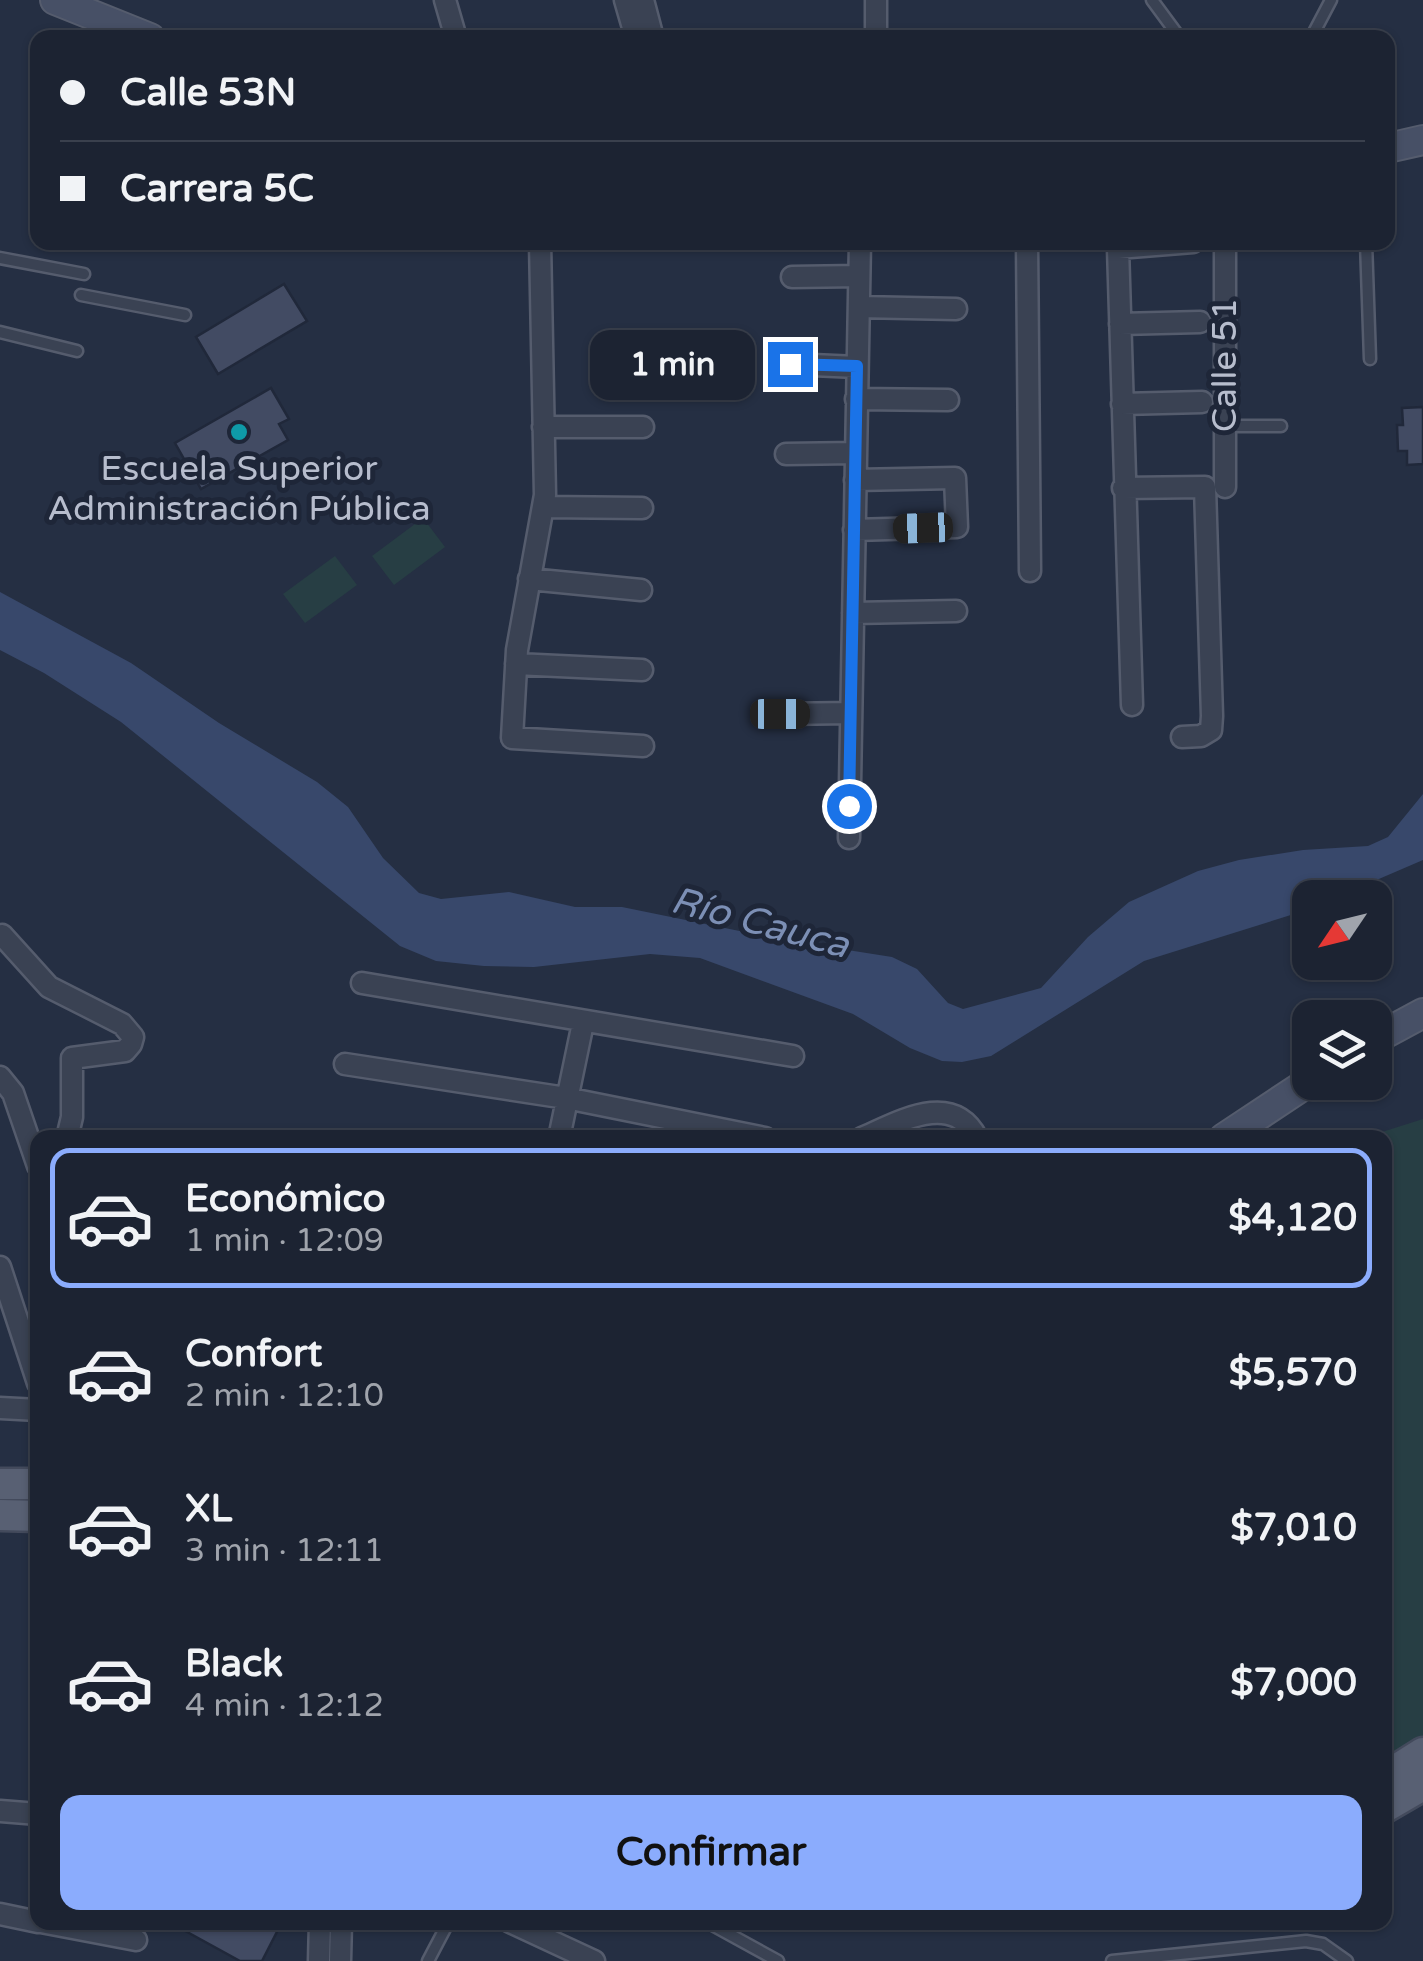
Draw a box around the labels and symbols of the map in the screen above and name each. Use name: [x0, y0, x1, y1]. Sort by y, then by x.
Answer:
street label: Calle 51: [1204, 298, 1246, 432]
callout: 1 min: [590, 329, 755, 399]
route end: [768, 342, 813, 387]
marker: Escuela Superior Administración Pública: [228, 421, 250, 443]
place label: Escuela Superior Administración Pública: [47, 448, 431, 530]
car: [892, 512, 954, 544]
car: [750, 699, 810, 729]
route start: [827, 784, 872, 829]
water label: Río Cauca: [666, 877, 855, 969]
north arrow: [1292, 880, 1392, 980]

